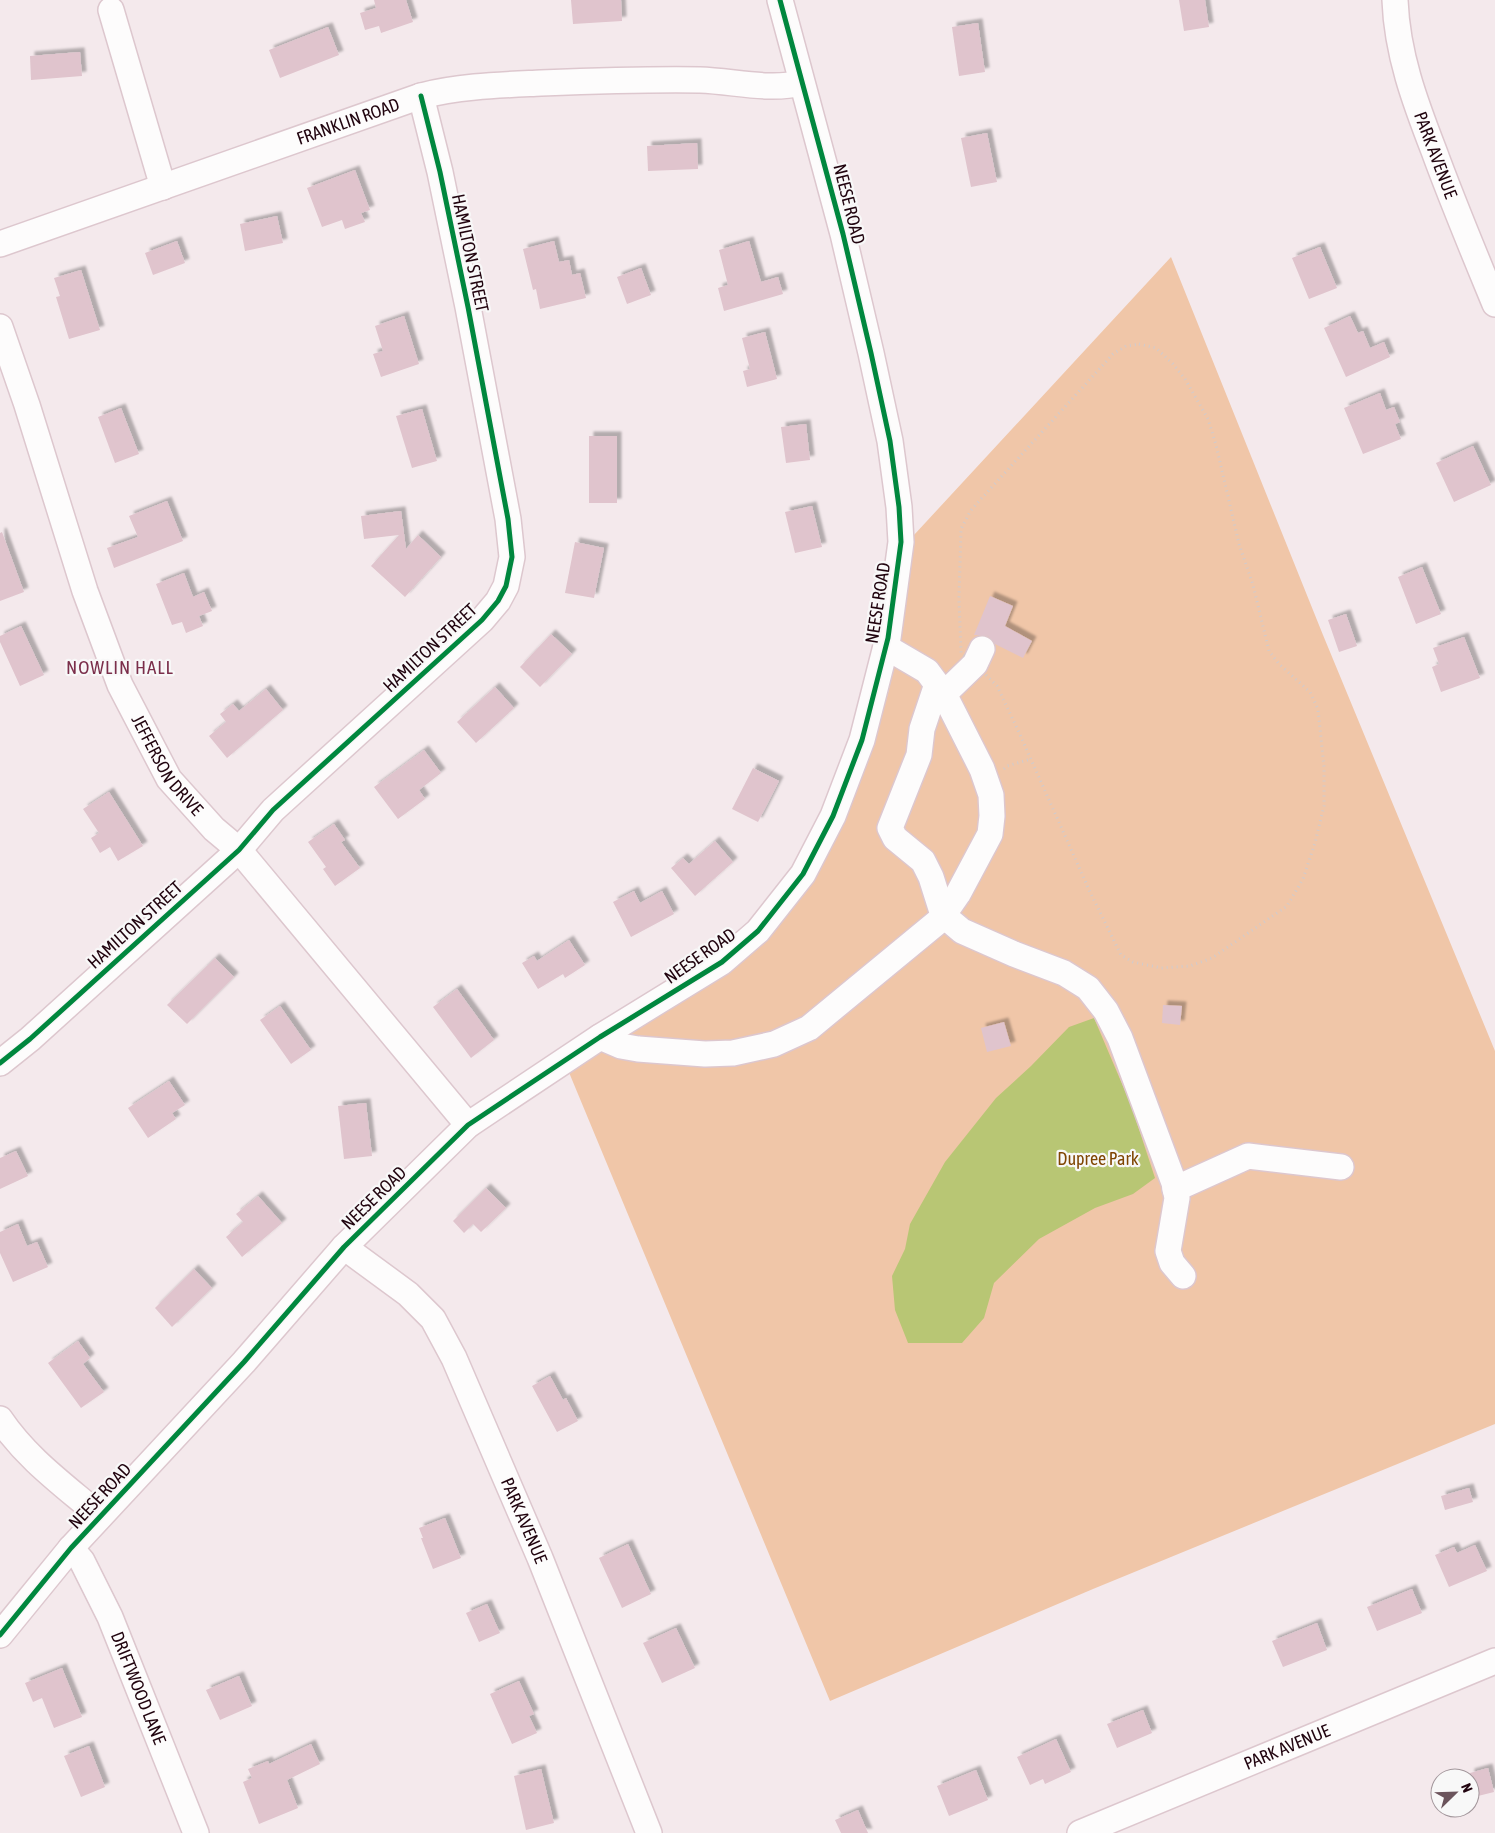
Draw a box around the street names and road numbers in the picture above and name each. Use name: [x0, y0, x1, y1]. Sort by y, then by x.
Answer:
street label: FRANKLIN ROAD: [294, 93, 402, 149]
street label: PARK AVENUE: [1410, 109, 1462, 202]
street label: NEESE ROAD: [829, 162, 870, 246]
street label: HAMILTON STREET: [448, 192, 493, 314]
street label: NEESE ROAD: [861, 561, 894, 645]
street label: HAMILTON STREET: [379, 599, 481, 696]
street label: JEFFERSON DRIVE: [127, 711, 208, 820]
street label: HAMILTON STREET: [83, 877, 186, 973]
street label: NEESE ROAD: [660, 924, 739, 988]
street label: NEESE ROAD: [337, 1162, 410, 1234]
street label: NEESE ROAD: [64, 1459, 135, 1533]
street label: PARK AVENUE: [497, 1474, 552, 1566]
street label: DRIFTWOOD LANE: [107, 1628, 171, 1747]
street label: PARK AVENUE: [1241, 1720, 1333, 1774]

